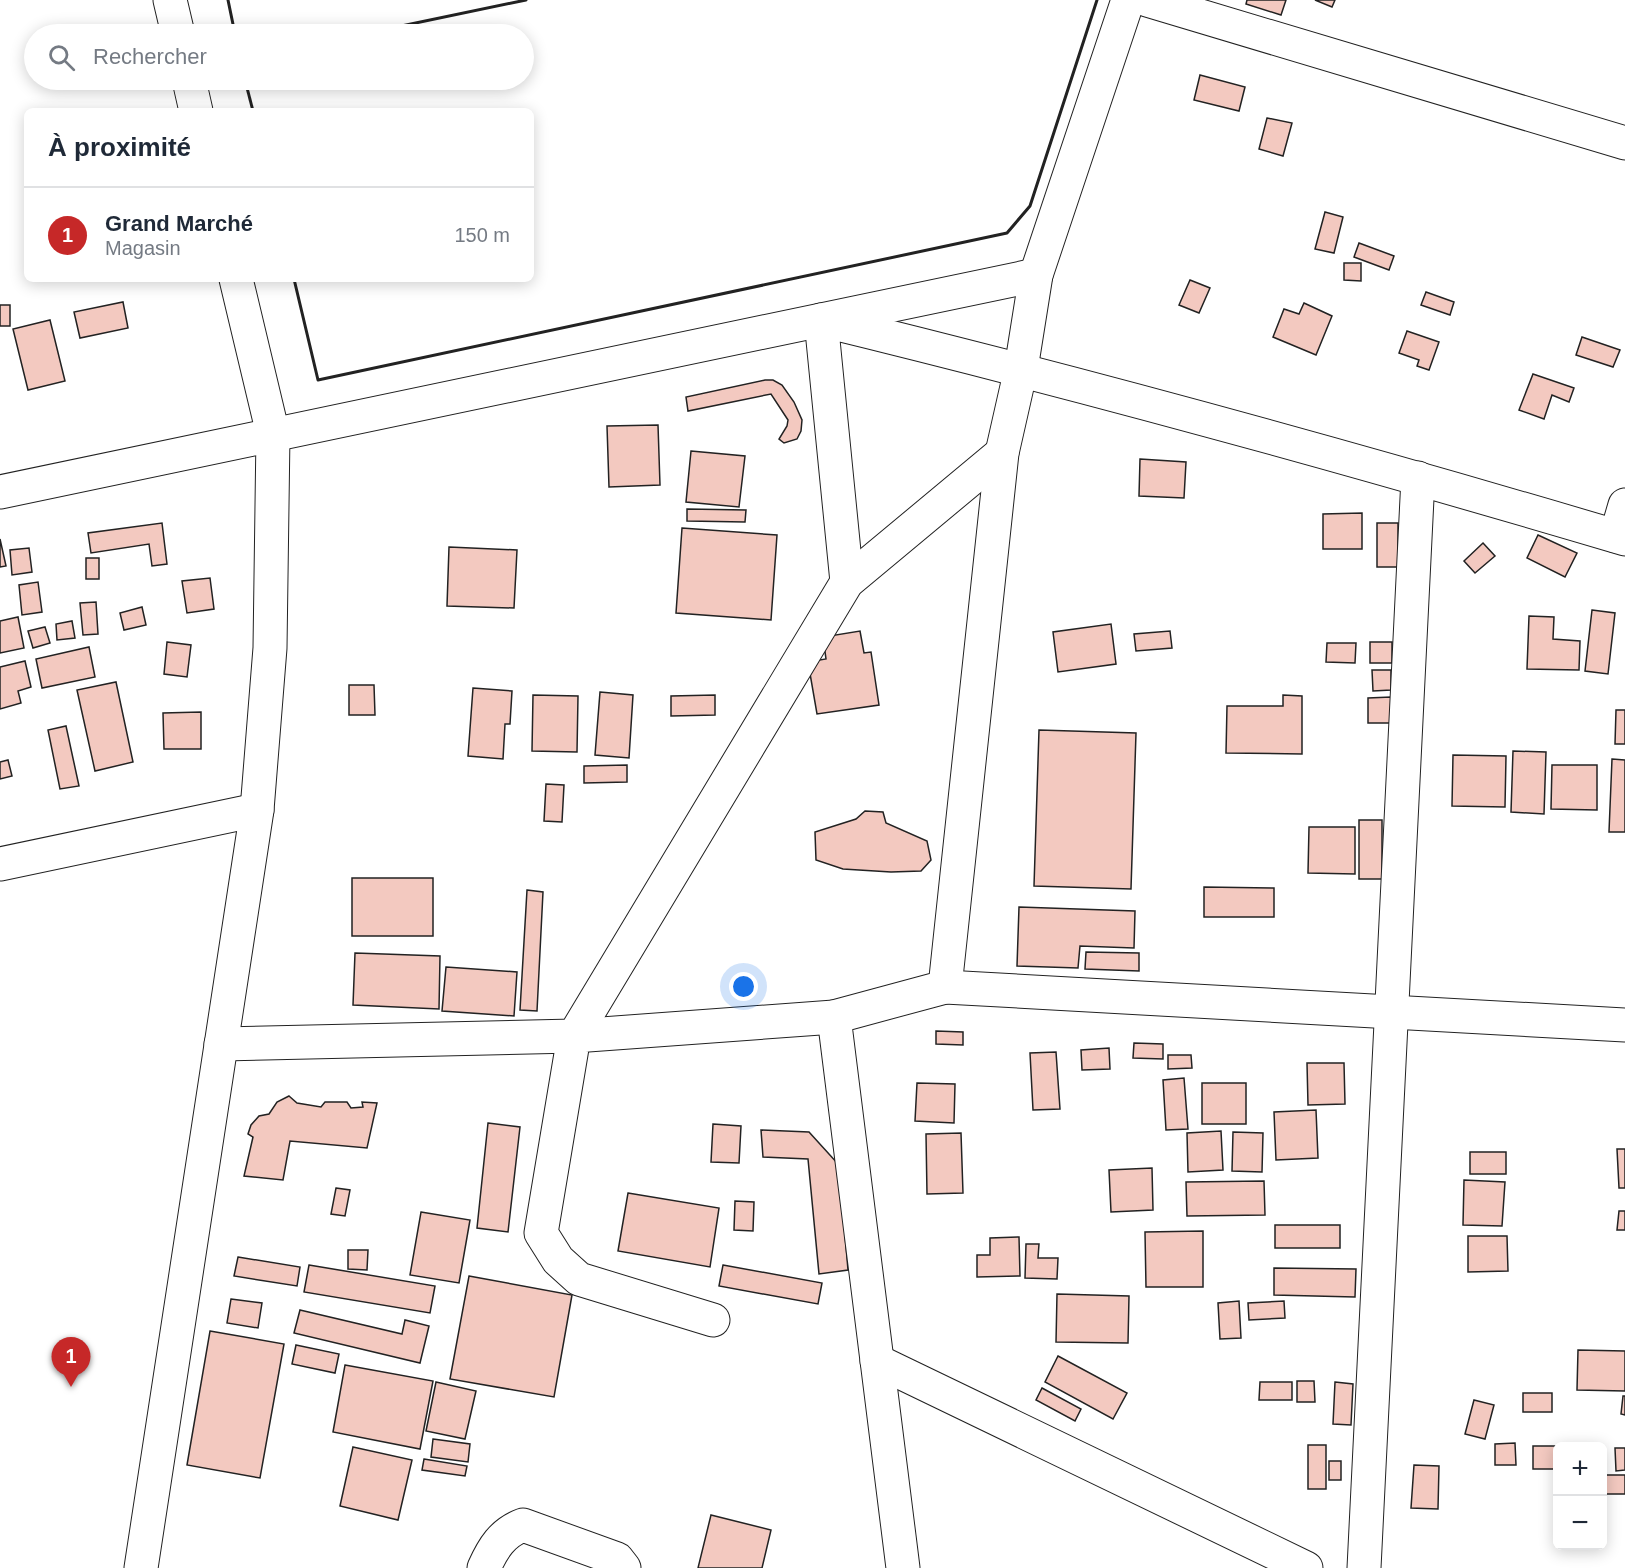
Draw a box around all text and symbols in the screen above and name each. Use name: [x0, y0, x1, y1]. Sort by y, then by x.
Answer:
search box: [24, 24, 534, 90]
icon: search: [45, 41, 78, 74]
text: Rechercher: [93, 44, 207, 69]
text: À proximité: [48, 132, 191, 162]
text: Grand Marché: [105, 211, 253, 236]
text: 1: [62, 224, 73, 246]
text: 150 m: [454, 224, 510, 246]
text: Magasin: [105, 237, 181, 259]
your location: [729, 972, 758, 1001]
pin: 1: [52, 1338, 90, 1387]
map controls: [1553, 1442, 1607, 1550]
button: +: [1553, 1442, 1607, 1496]
button: −: [1553, 1496, 1607, 1550]

